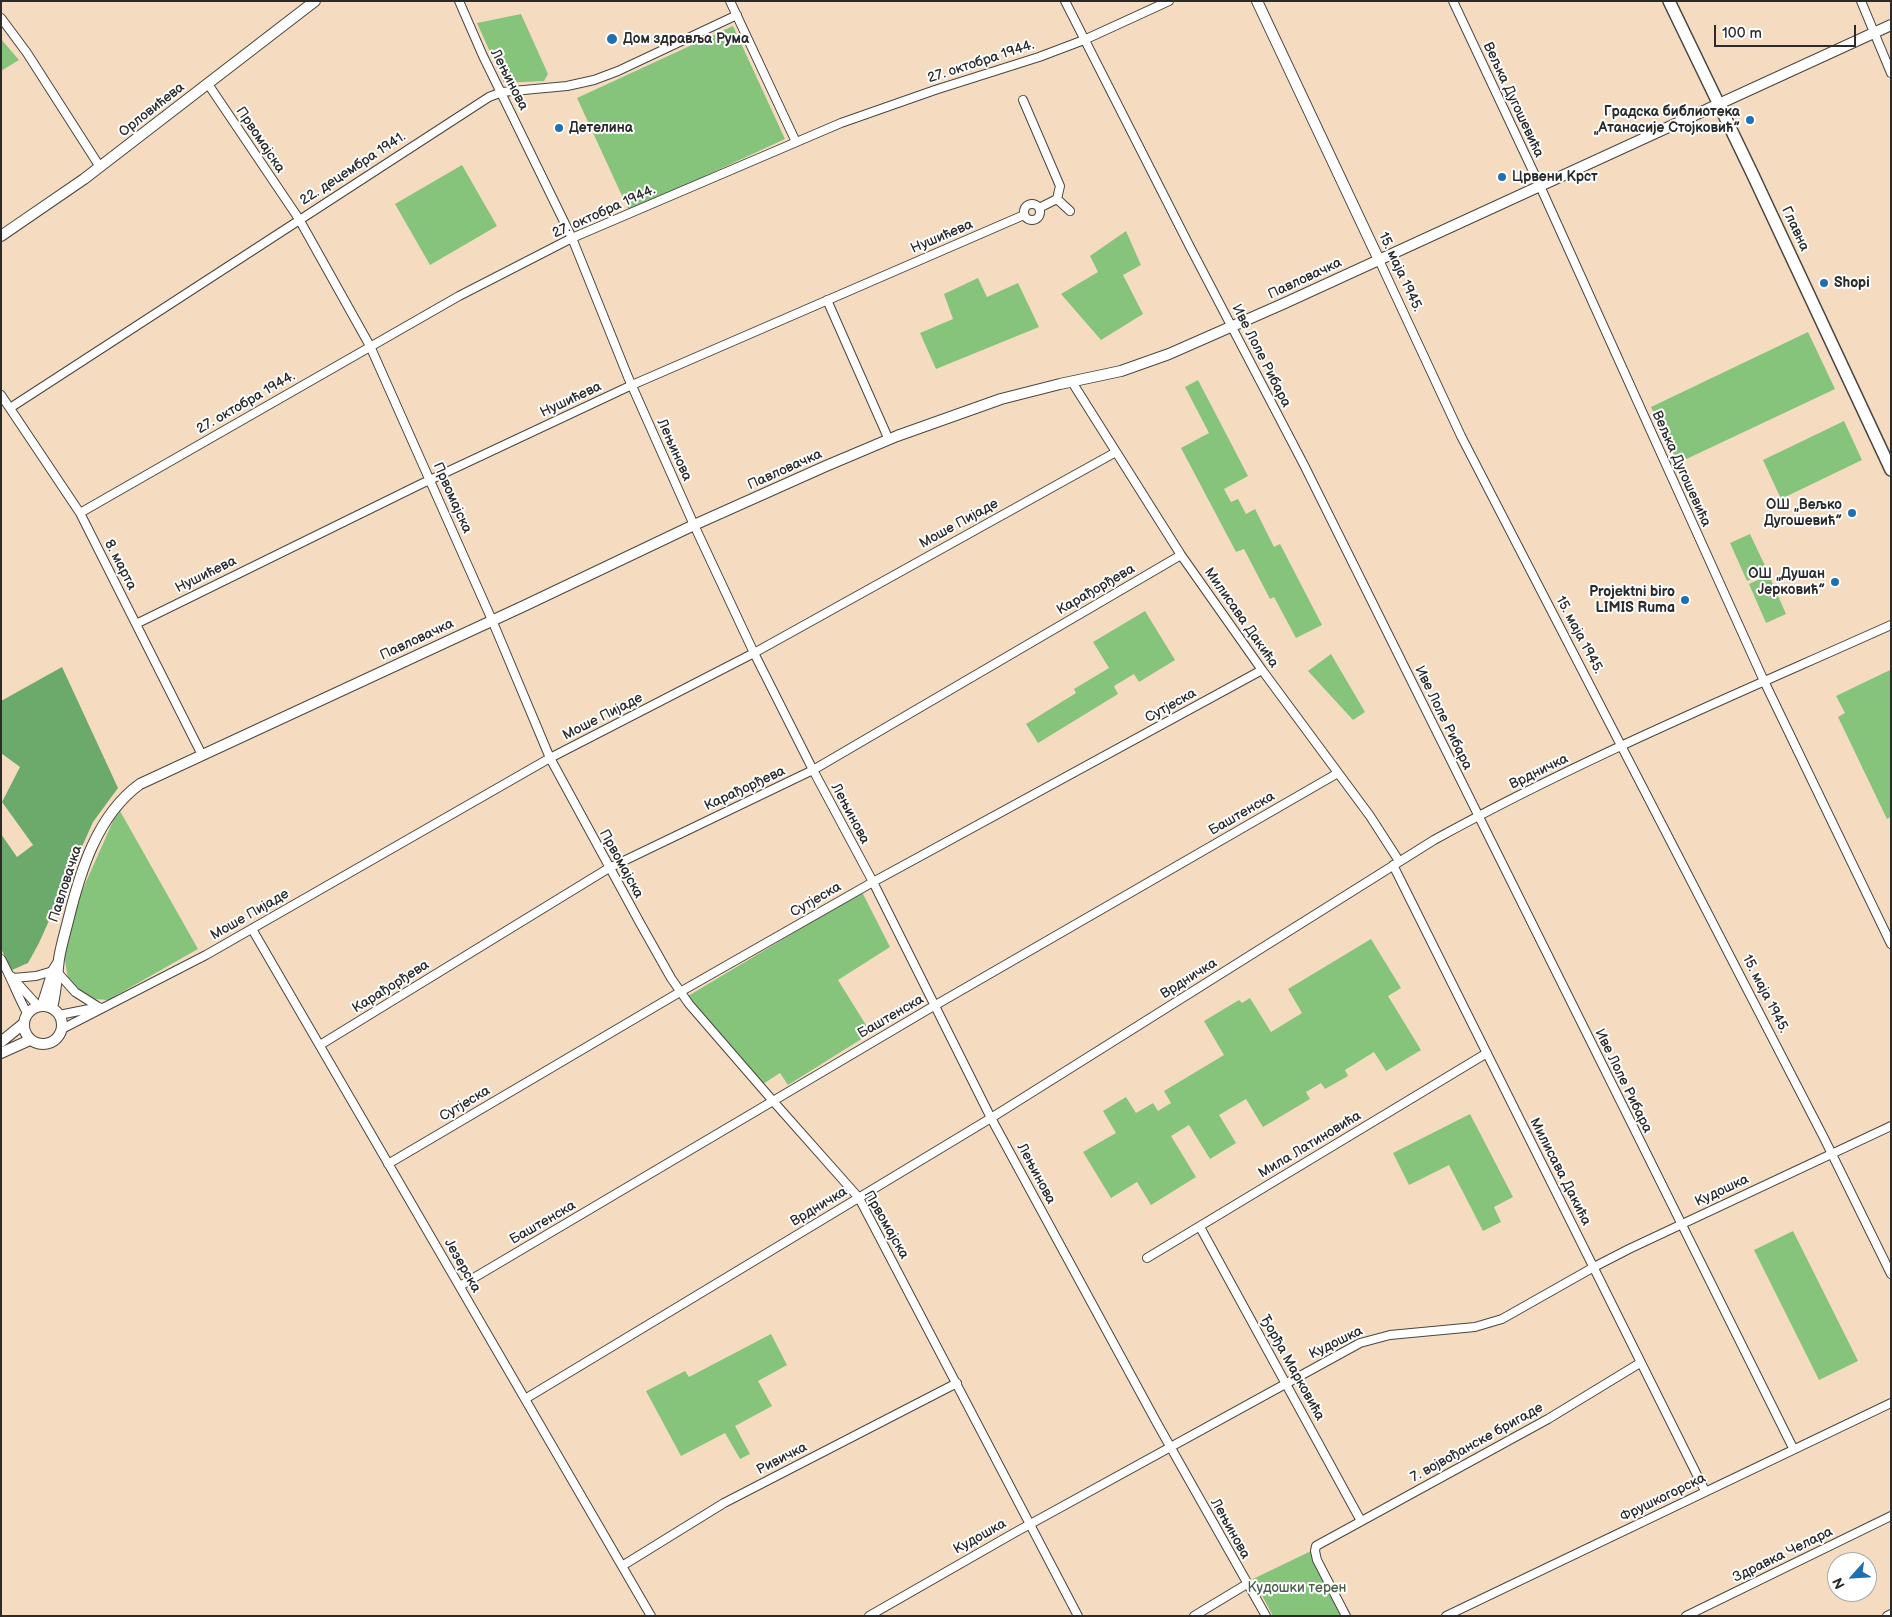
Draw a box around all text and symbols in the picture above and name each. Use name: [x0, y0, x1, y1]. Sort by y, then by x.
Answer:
scale bar: [1717, 15, 1860, 47]
text: 100 m: [1722, 24, 1762, 43]
place label: Дом здравља Рума: [623, 31, 749, 47]
marker: Дом здравља Рума: [605, 32, 619, 46]
street label: 27. октобра 1944.: [926, 37, 1036, 87]
street label: Вељка Дугошевића: [1479, 40, 1547, 160]
street label: Лењинова: [486, 47, 532, 113]
street label: Орловићева: [116, 79, 188, 141]
street label: Првомајска: [232, 104, 288, 176]
place label: Градска библиотека „Атанасије Стојковић”: [1593, 104, 1740, 136]
marker: Градска библиотека „Атанасије Стојковић”: [1744, 114, 1756, 126]
place label: Детелина: [569, 120, 633, 136]
marker: Детелина: [553, 122, 565, 134]
street label: 22. децембра 1941.: [297, 129, 409, 209]
place label: Црвени Крст: [1512, 169, 1598, 185]
marker: Црвени Крст: [1496, 171, 1508, 183]
street label: 27. октобра 1944.: [550, 182, 658, 242]
street label: Главна: [1777, 204, 1813, 254]
street label: Нушићева: [908, 216, 976, 258]
street label: 15. маја 1945.: [1374, 230, 1426, 314]
street label: Павловачка: [1265, 255, 1345, 303]
place label: Shopi: [1834, 275, 1870, 291]
marker: Shopi: [1818, 277, 1830, 289]
street label: Иве Лоле Рибара: [1228, 302, 1294, 410]
street label: 27. октобра 1944.: [194, 368, 298, 438]
street label: Нушићева: [538, 378, 604, 422]
street label: Вељка Дугошевића: [1648, 408, 1714, 530]
street label: Лењинова: [653, 416, 695, 484]
street label: Павловачка: [745, 446, 825, 494]
street label: Првомајска: [429, 460, 475, 536]
street label: Моше Пијаде: [917, 495, 1001, 553]
place label: ОШ „Вељко Дугошевић”: [1764, 497, 1842, 530]
marker: ОШ „Вељко Дугошевић”: [1846, 507, 1858, 519]
street label: 8. марта: [100, 537, 140, 593]
street label: Нушићева: [173, 553, 239, 597]
street label: Карађорђева: [1054, 561, 1138, 619]
street label: Милисава Дакића: [1200, 565, 1282, 671]
place label: ОШ „Душан Јерковић”: [1748, 566, 1825, 598]
marker: ОШ „Душан Јерковић”: [1829, 576, 1841, 588]
place label: Projektni biro LIMIS Ruma: [1589, 584, 1675, 616]
street label: 15. маја 1945.: [1552, 593, 1606, 677]
marker: Projektni biro LIMIS Ruma: [1679, 594, 1691, 606]
street label: Павловачка: [377, 616, 457, 664]
street label: Иве Лоле Рибара: [1411, 663, 1475, 773]
street label: Сутјеска: [1143, 685, 1199, 727]
street label: Моше Пијаде: [560, 690, 646, 744]
street label: Врдничка: [1507, 751, 1571, 793]
street label: Карађорђева: [702, 763, 788, 815]
street label: Лењинова: [827, 781, 873, 847]
street label: Баштенска: [1206, 788, 1278, 840]
street label: Првомајска: [595, 827, 647, 901]
street label: Павловачка: [46, 844, 86, 924]
street label: Сутјеска: [788, 879, 844, 921]
street label: Моше Пијаде: [208, 886, 292, 944]
street label: 15. маја 1945.: [1738, 952, 1792, 1036]
street label: Врдничка: [1158, 955, 1220, 1003]
street label: Карађорђева: [350, 957, 432, 1017]
street label: Баштенска: [855, 991, 927, 1043]
street label: Иве Лоле Рибара: [1591, 1026, 1655, 1136]
street label: Сутјеска: [437, 1082, 493, 1126]
street label: Мила Латиновића: [1256, 1108, 1364, 1182]
street label: Милисава Дакића: [1526, 1115, 1594, 1229]
street label: Лењинова: [1013, 1141, 1059, 1207]
street label: Кудошка: [1692, 1171, 1752, 1211]
street label: Врдничка: [788, 1183, 850, 1231]
street label: Првомајска: [860, 1188, 912, 1262]
street label: Баштенска: [507, 1197, 579, 1249]
street label: Језерска: [440, 1236, 484, 1296]
street label: Ђорђа Марковића: [1256, 1312, 1328, 1424]
street label: Кудошка: [1306, 1323, 1366, 1363]
street label: 7. војвођанске бригаде: [1408, 1400, 1546, 1486]
street label: Ривичка: [754, 1439, 810, 1479]
street label: Фрушкогорска: [1617, 1470, 1709, 1526]
street label: Лењинова: [1207, 1496, 1253, 1562]
street label: Кудошка: [951, 1516, 1009, 1558]
street label: Здравка Челара: [1730, 1524, 1836, 1586]
north arrow: [1827, 1552, 1877, 1602]
text: N: [1829, 1575, 1849, 1592]
park label: Кудошки терен: [1247, 1580, 1347, 1596]

